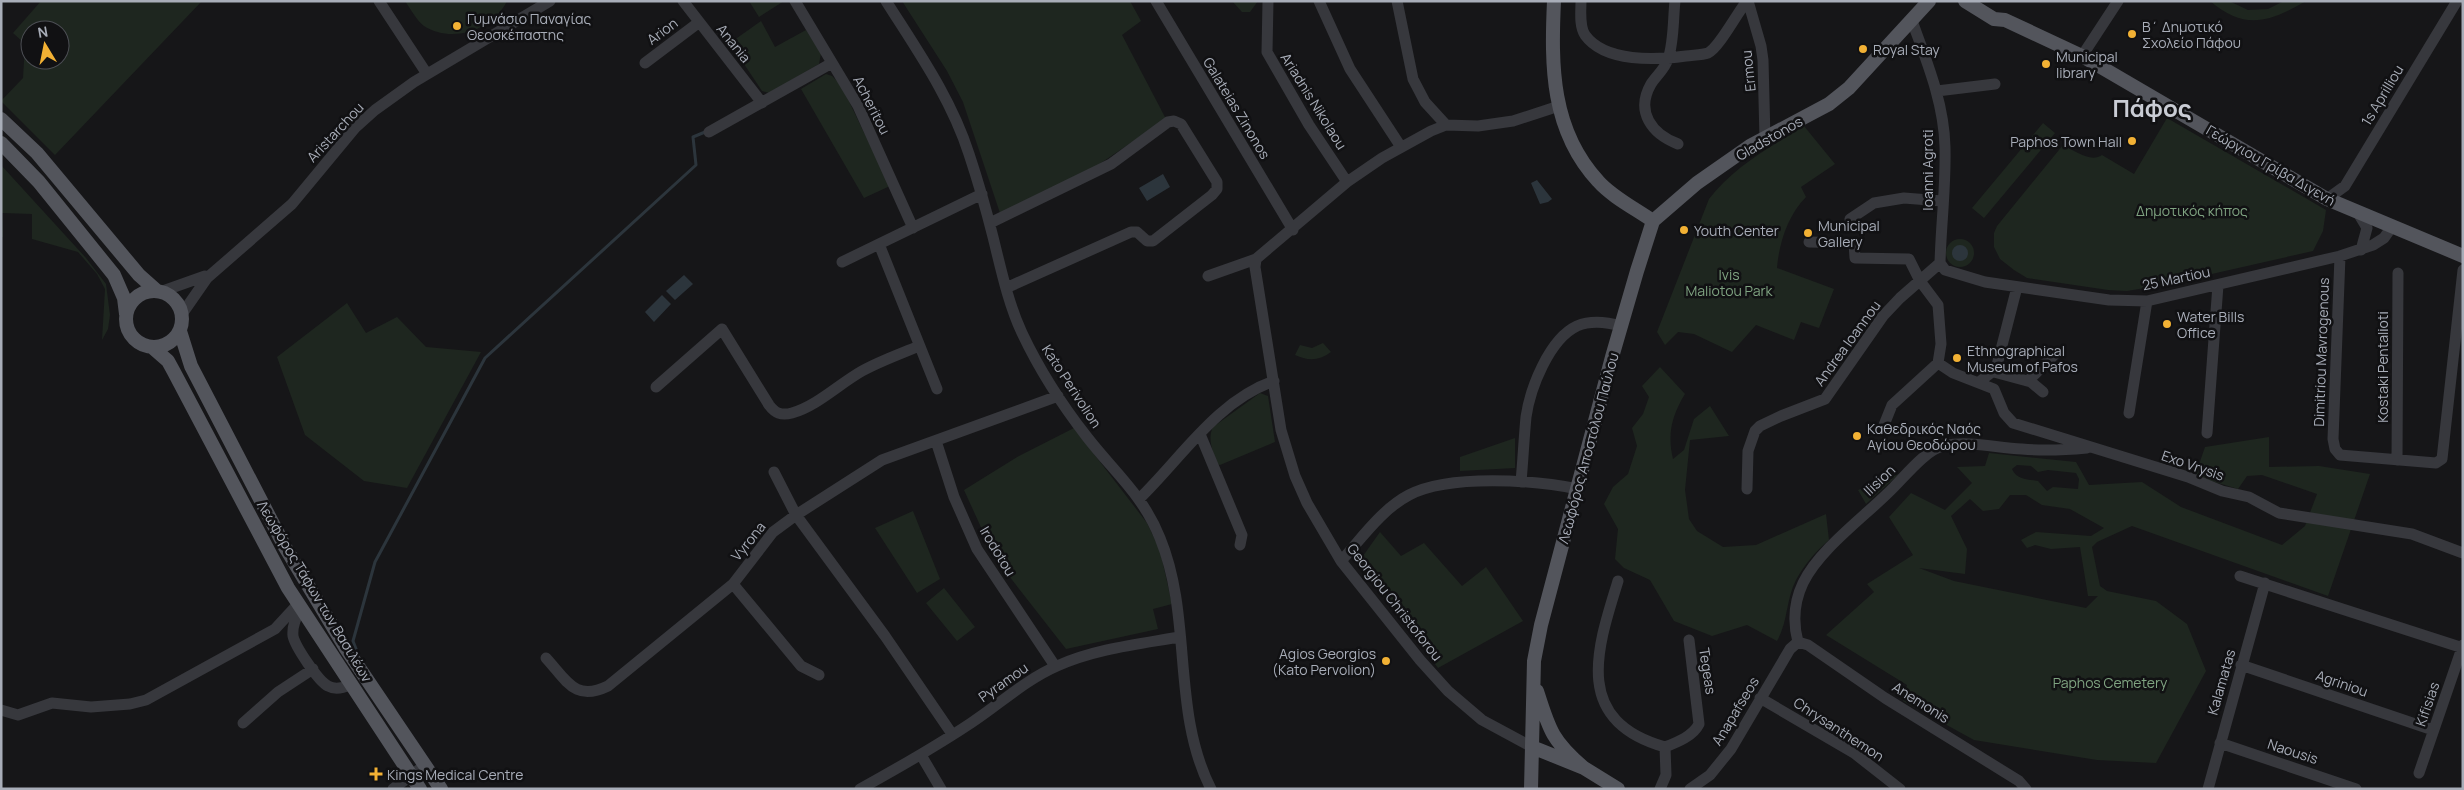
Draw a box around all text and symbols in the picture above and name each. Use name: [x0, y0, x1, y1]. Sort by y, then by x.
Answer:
place label: Γυμνάσιο Παναγίας Θεοσκέπαστης: [467, 9, 592, 44]
street label: Arion: [643, 13, 681, 49]
place label: Β΄ Δημοτικό Σχολείο Πάφου: [2142, 17, 2241, 52]
north arrow: [20, 20, 70, 70]
marker: Γυμνάσιο Παναγίας Θεοσκέπαστης: [451, 20, 463, 32]
street label: Anania: [713, 20, 755, 66]
text: N: [36, 21, 49, 42]
marker: Β΄ Δημοτικό Σχολείο Πάφου: [2126, 28, 2138, 40]
place label: Royal Stay: [1873, 40, 1940, 59]
marker: Royal Stay: [1857, 43, 1869, 55]
place label: Municipal library: [2056, 47, 2118, 82]
street label: Ariadnis Nikolaou: [1277, 49, 1351, 153]
street label: Ermou: [1736, 49, 1760, 93]
street label: Galateias Zinonos: [1199, 54, 1275, 162]
marker: Municipal library: [2040, 58, 2052, 70]
street label: 1s Aprilliou: [2356, 61, 2408, 129]
street label: Acheritou: [849, 72, 895, 138]
district label: Πάφος: [2112, 91, 2192, 124]
street label: Aristarchou: [302, 98, 368, 166]
street label: Gladstonos: [1732, 111, 1806, 165]
street label: Γεώργιου Γρίβα Διγενή: [2203, 120, 2339, 210]
street label: Ioanni Agroti: [1918, 129, 1937, 211]
place label: Paphos Town Hall: [2010, 132, 2122, 151]
marker: Paphos Town Hall: [2126, 135, 2138, 147]
park label: Δημοτικός κήπος: [2136, 201, 2248, 220]
place label: Municipal Gallery: [1818, 216, 1880, 251]
place label: Youth Center: [1694, 221, 1779, 240]
marker: Youth Center: [1678, 224, 1690, 236]
marker: Municipal Gallery: [1802, 227, 1814, 239]
street label: 25 Martiou: [2140, 262, 2212, 294]
park label: Ivis Maliotou Park: [1686, 265, 1774, 300]
street label: Dimitriou Mavrogenous: [2309, 277, 2333, 427]
street label: Andrea Ioannou: [1809, 296, 1885, 390]
place label: Water Bills Office: [2177, 307, 2244, 342]
street label: Kostaki Pentalioti: [2373, 311, 2392, 423]
marker: Water Bills Office: [2161, 318, 2173, 330]
street label: Kato Perivolion: [1038, 341, 1106, 431]
place label: Ethnographical Museum of Pafos: [1967, 341, 2078, 376]
street label: Λεωφόρος Αποστόλου Παύλου: [1553, 351, 1623, 545]
marker: Ethnographical Museum of Pafos: [1951, 352, 1963, 364]
place label: Καθεδρικός Ναός Αγίου Θεοδώρου: [1867, 419, 1981, 454]
marker: Καθεδρικός Ναός Αγίου Θεοδώρου: [1851, 430, 1863, 442]
street label: Exo Vrysis: [2159, 445, 2227, 485]
street label: Ilision: [1859, 460, 1899, 500]
street label: Λεωφόρος Τάφων των Βασιλέων: [253, 497, 377, 685]
street label: Vyrona: [726, 517, 770, 565]
street label: Irodotou: [976, 523, 1020, 579]
street label: Georgiou Christoforou: [1343, 539, 1447, 665]
place label: Agios Georgios (Kato Pervolion): [1272, 644, 1376, 679]
street label: Tegeas: [1695, 646, 1721, 696]
street label: Kalamatas: [2203, 647, 2239, 717]
marker: Agios Georgios (Kato Pervolion): [1380, 655, 1392, 667]
street label: Pyramou: [974, 658, 1032, 706]
street label: Agriniou: [2314, 665, 2370, 701]
street label: Anapafseos: [1707, 673, 1763, 749]
park label: Paphos Cemetery: [2053, 673, 2168, 692]
street label: Anemonis: [1889, 677, 1953, 727]
street label: Kifisias: [2411, 679, 2443, 729]
street label: Chrysanthemon: [1790, 693, 1888, 765]
street label: Naousis: [2265, 734, 2321, 768]
place label: Kings Medical Centre: [387, 765, 523, 784]
marker: Kings Medical Centre: [369, 767, 383, 781]

